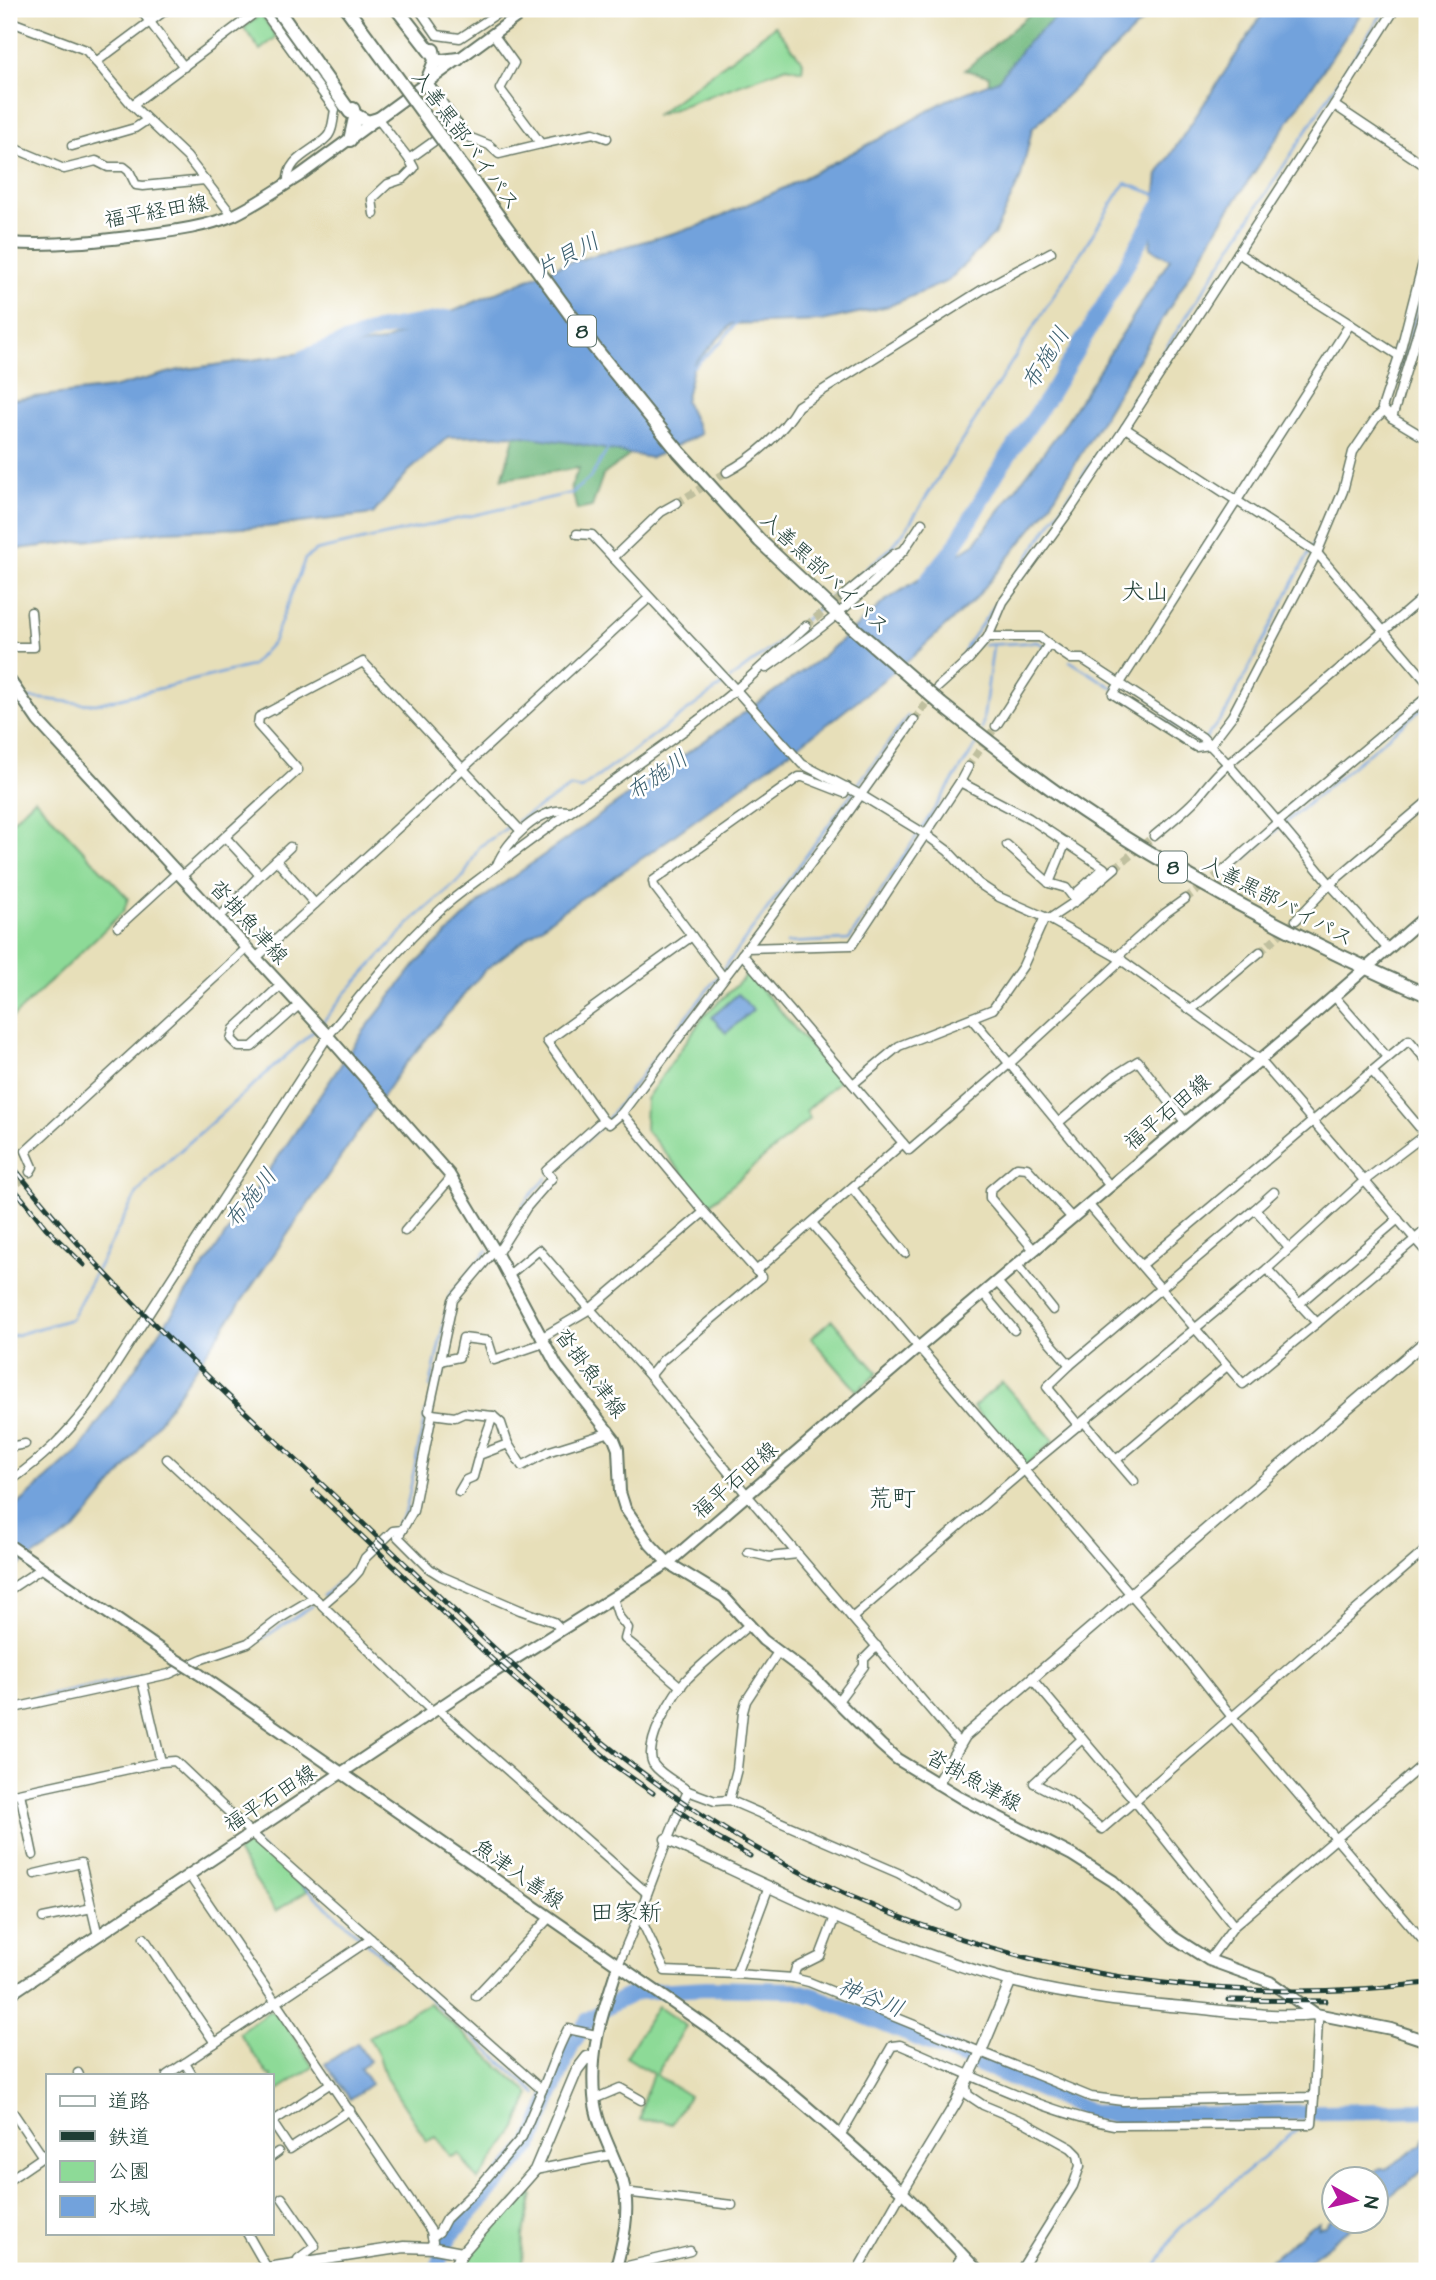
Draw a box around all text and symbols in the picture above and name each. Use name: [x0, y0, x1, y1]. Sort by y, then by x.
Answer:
street label: 入善黒部バイパス: [405, 64, 527, 217]
street label: 福平経田線: [102, 188, 210, 235]
water label: 片貝川: [529, 226, 605, 286]
road number: 8: [568, 316, 596, 346]
water label: 布施川: [1014, 321, 1078, 396]
street label: 入善黒部バイパス: [753, 506, 896, 641]
district label: 犬山: [1121, 575, 1169, 609]
water label: 布施川: [620, 743, 695, 809]
street label: 入善黒部バイパス: [1197, 849, 1359, 954]
road number: 8: [1159, 852, 1187, 882]
street label: 沓掛魚津線: [203, 874, 295, 971]
street label: 福平石田線: [1118, 1068, 1217, 1157]
water label: 布施川: [217, 1162, 285, 1236]
street label: 沓掛魚津線: [548, 1322, 633, 1424]
street label: 福平石田線: [686, 1435, 784, 1526]
district label: 荒町: [868, 1482, 916, 1516]
street label: 沓掛魚津線: [921, 1742, 1027, 1819]
street label: 福平石田線: [218, 1758, 322, 1839]
street label: 魚津入善線: [467, 1832, 570, 1916]
district label: 田家新: [590, 1896, 662, 1930]
water label: 神谷川: [833, 1970, 909, 2026]
legend: [46, 2074, 273, 2234]
text: 道路: [108, 2087, 150, 2116]
text: 鉄道: [108, 2123, 150, 2152]
text: 公園: [108, 2157, 150, 2186]
north arrow: [1320, 2164, 1390, 2234]
text: 水域: [108, 2193, 150, 2222]
text: N: [1356, 2194, 1385, 2210]

